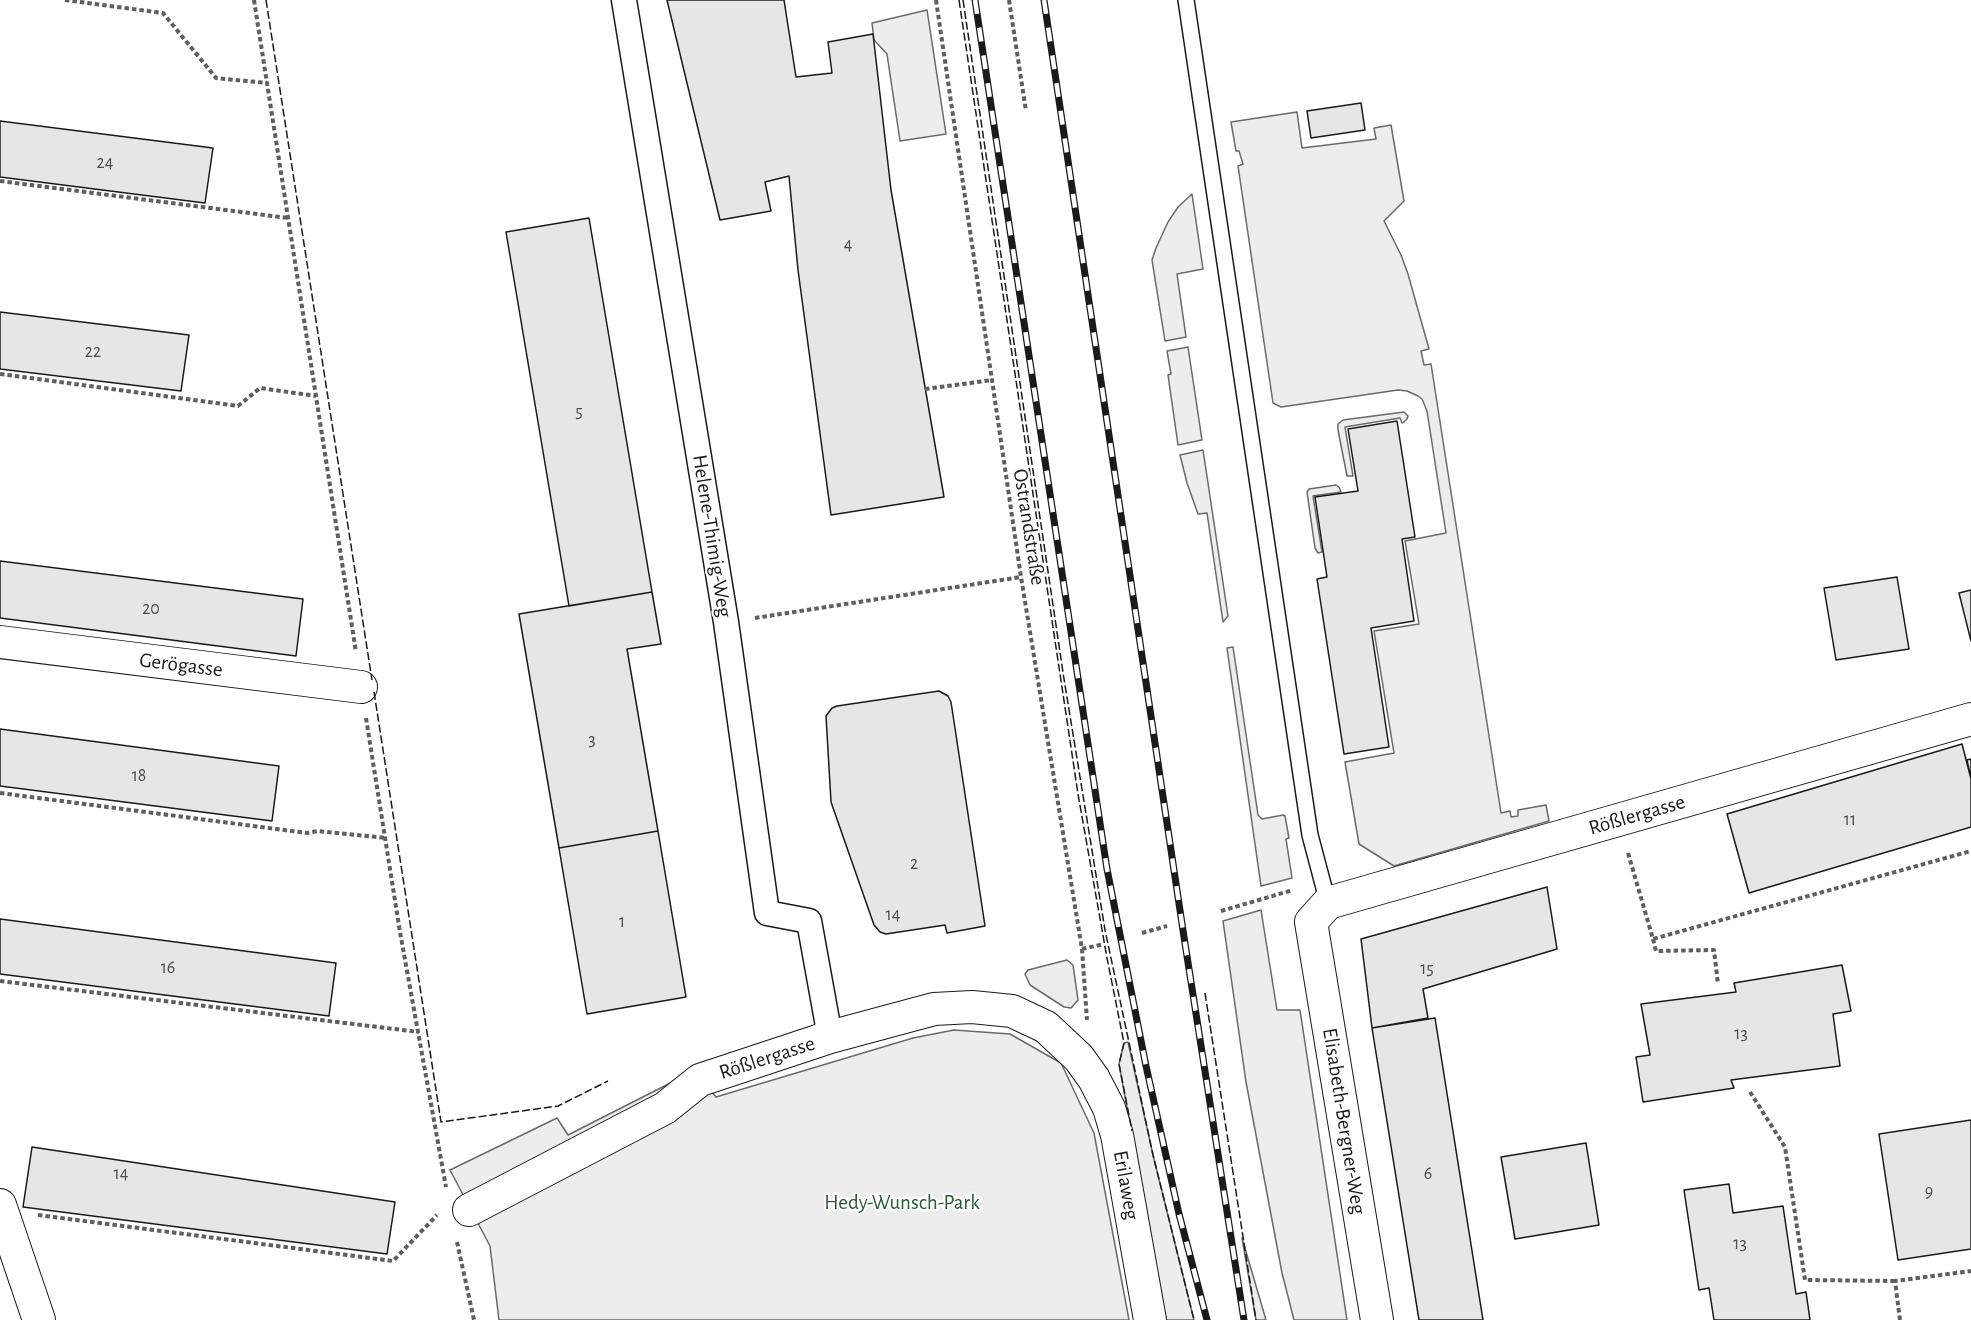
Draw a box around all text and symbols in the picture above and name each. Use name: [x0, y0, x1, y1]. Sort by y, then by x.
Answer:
house number: 24: [97, 152, 113, 174]
house number: 4: [844, 234, 852, 256]
house number: 22: [85, 341, 101, 363]
house number: 5: [575, 401, 583, 423]
street label: Helene-Thimig-Weg: [687, 453, 737, 619]
street label: Ostrandstraße: [1007, 467, 1051, 587]
house number: 20: [142, 598, 160, 620]
street label: Gerögasse: [138, 647, 224, 683]
house number: 3: [588, 729, 596, 751]
house number: 18: [132, 765, 146, 787]
street label: Rößlergasse: [1586, 789, 1688, 841]
house number: 11: [1844, 809, 1856, 831]
house number: 2: [910, 853, 918, 875]
house number: 14: [886, 904, 900, 926]
house number: 1: [619, 911, 625, 933]
house number: 16: [161, 957, 175, 979]
house number: 15: [1420, 958, 1434, 980]
house number: 13: [1734, 1023, 1748, 1045]
street label: Elisabeth-Bergner-Weg: [1317, 1026, 1371, 1216]
street label: Rößlergasse: [716, 1031, 818, 1085]
street label: Erilaweg: [1108, 1148, 1144, 1222]
house number: 14: [114, 1163, 128, 1185]
house number: 6: [1424, 1163, 1432, 1185]
house number: 9: [1925, 1181, 1933, 1203]
park label: Hedy-Wunsch-Park: [824, 1190, 980, 1216]
house number: 13: [1733, 1233, 1747, 1255]

